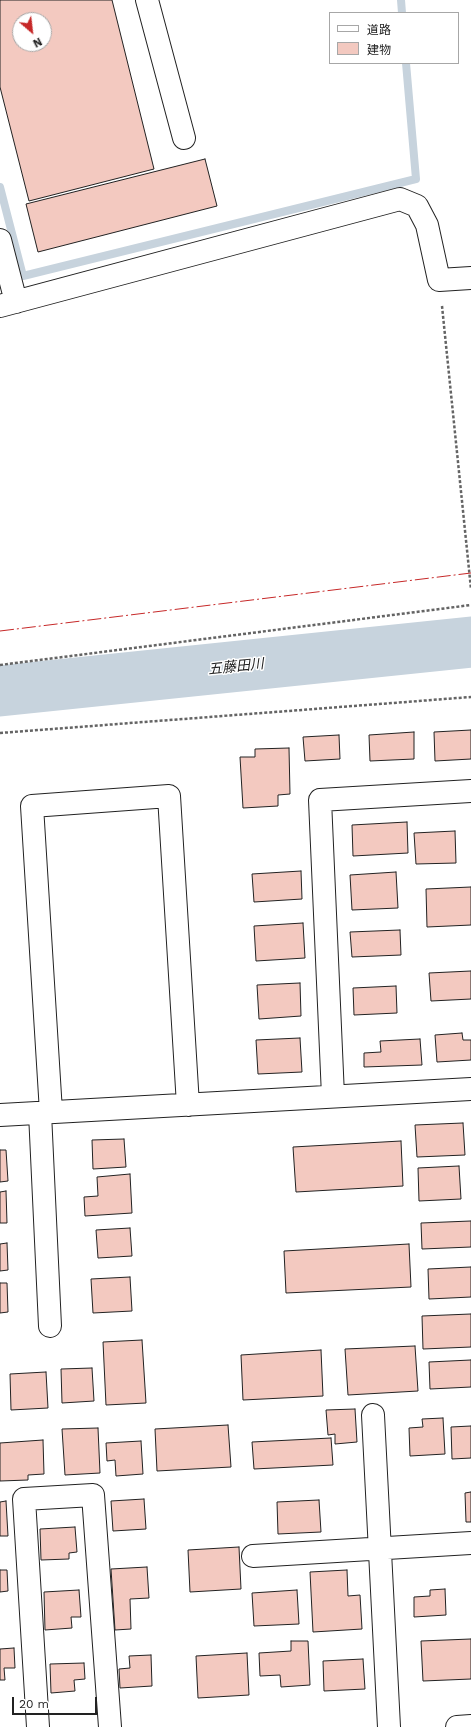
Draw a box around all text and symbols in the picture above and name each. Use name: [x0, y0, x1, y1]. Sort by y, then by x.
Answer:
north arrow: [12, 12, 52, 52]
legend: [329, 12, 459, 64]
text: 道路: [367, 23, 391, 37]
text: N: [31, 35, 44, 50]
text: 建物: [367, 43, 391, 57]
water label: 五藤田川: [207, 656, 265, 678]
scale bar: [14, 1689, 99, 1715]
text: 20 m: [19, 1697, 49, 1711]

